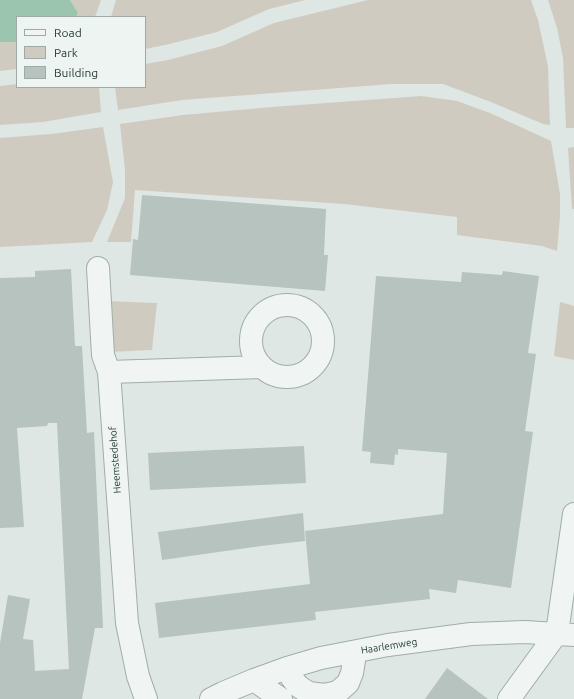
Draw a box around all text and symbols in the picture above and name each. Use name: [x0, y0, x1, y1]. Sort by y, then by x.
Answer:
legend: [16, 16, 146, 88]
text: Road: [54, 26, 82, 39]
text: Park: [54, 46, 78, 59]
text: Building: [54, 66, 98, 79]
street label: Heemstedehof: [107, 426, 123, 494]
street label: Haarlemweg: [360, 636, 418, 656]

